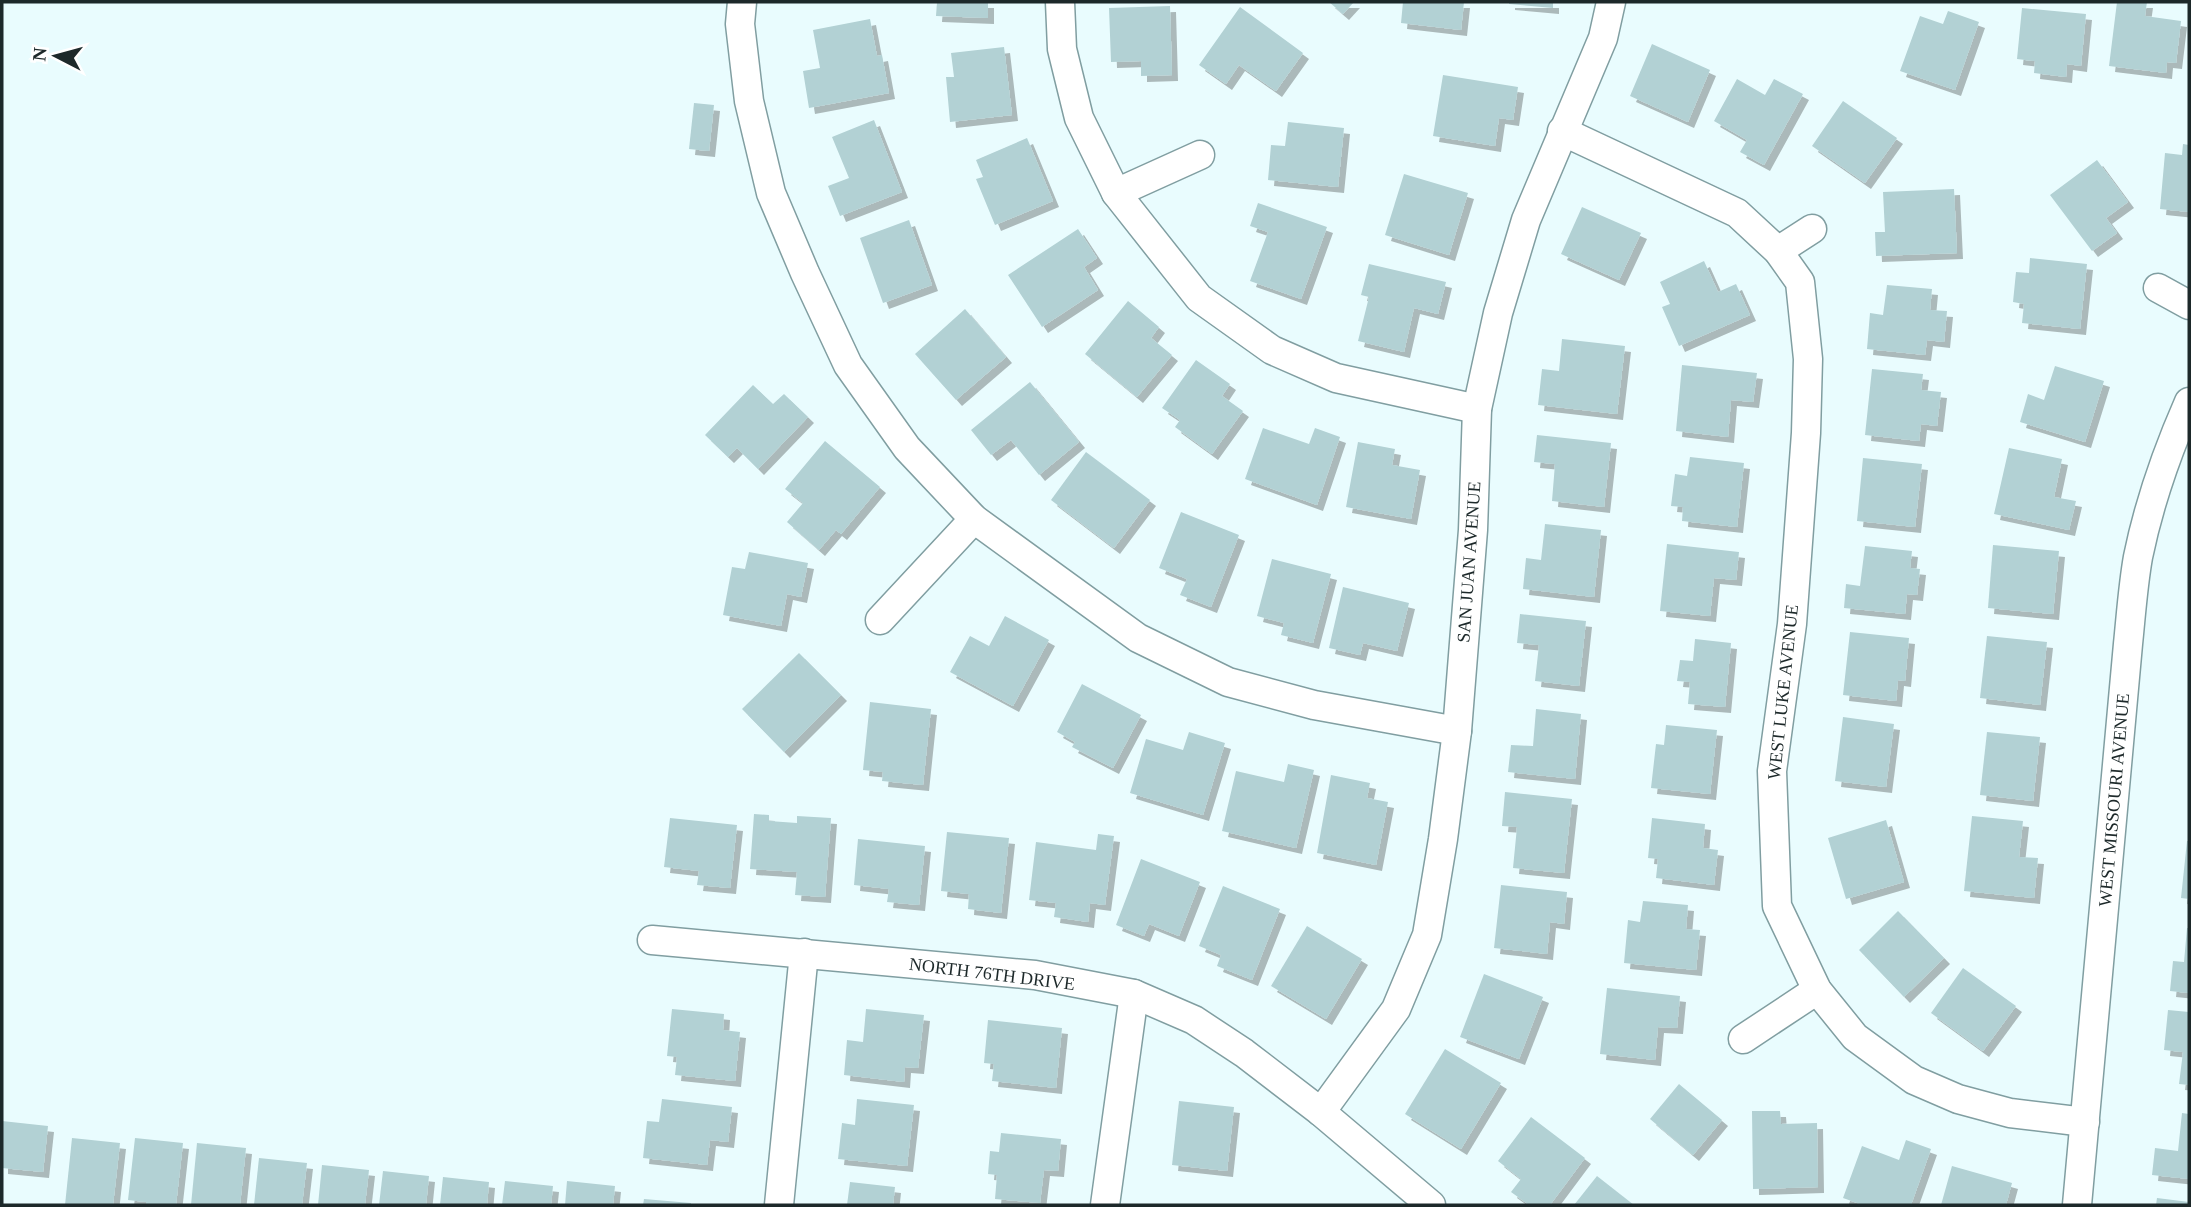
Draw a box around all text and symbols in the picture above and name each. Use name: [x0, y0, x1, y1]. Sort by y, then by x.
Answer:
north arrow: [21, 21, 91, 91]
text: N: [28, 46, 51, 62]
street label: SAN JUAN AVENUE: [1453, 481, 1485, 643]
street label: WEST LUKE AVENUE: [1764, 603, 1802, 781]
street label: WEST MISSOURI AVENUE: [2095, 692, 2133, 908]
street label: NORTH 76TH DRIVE: [908, 954, 1076, 994]

